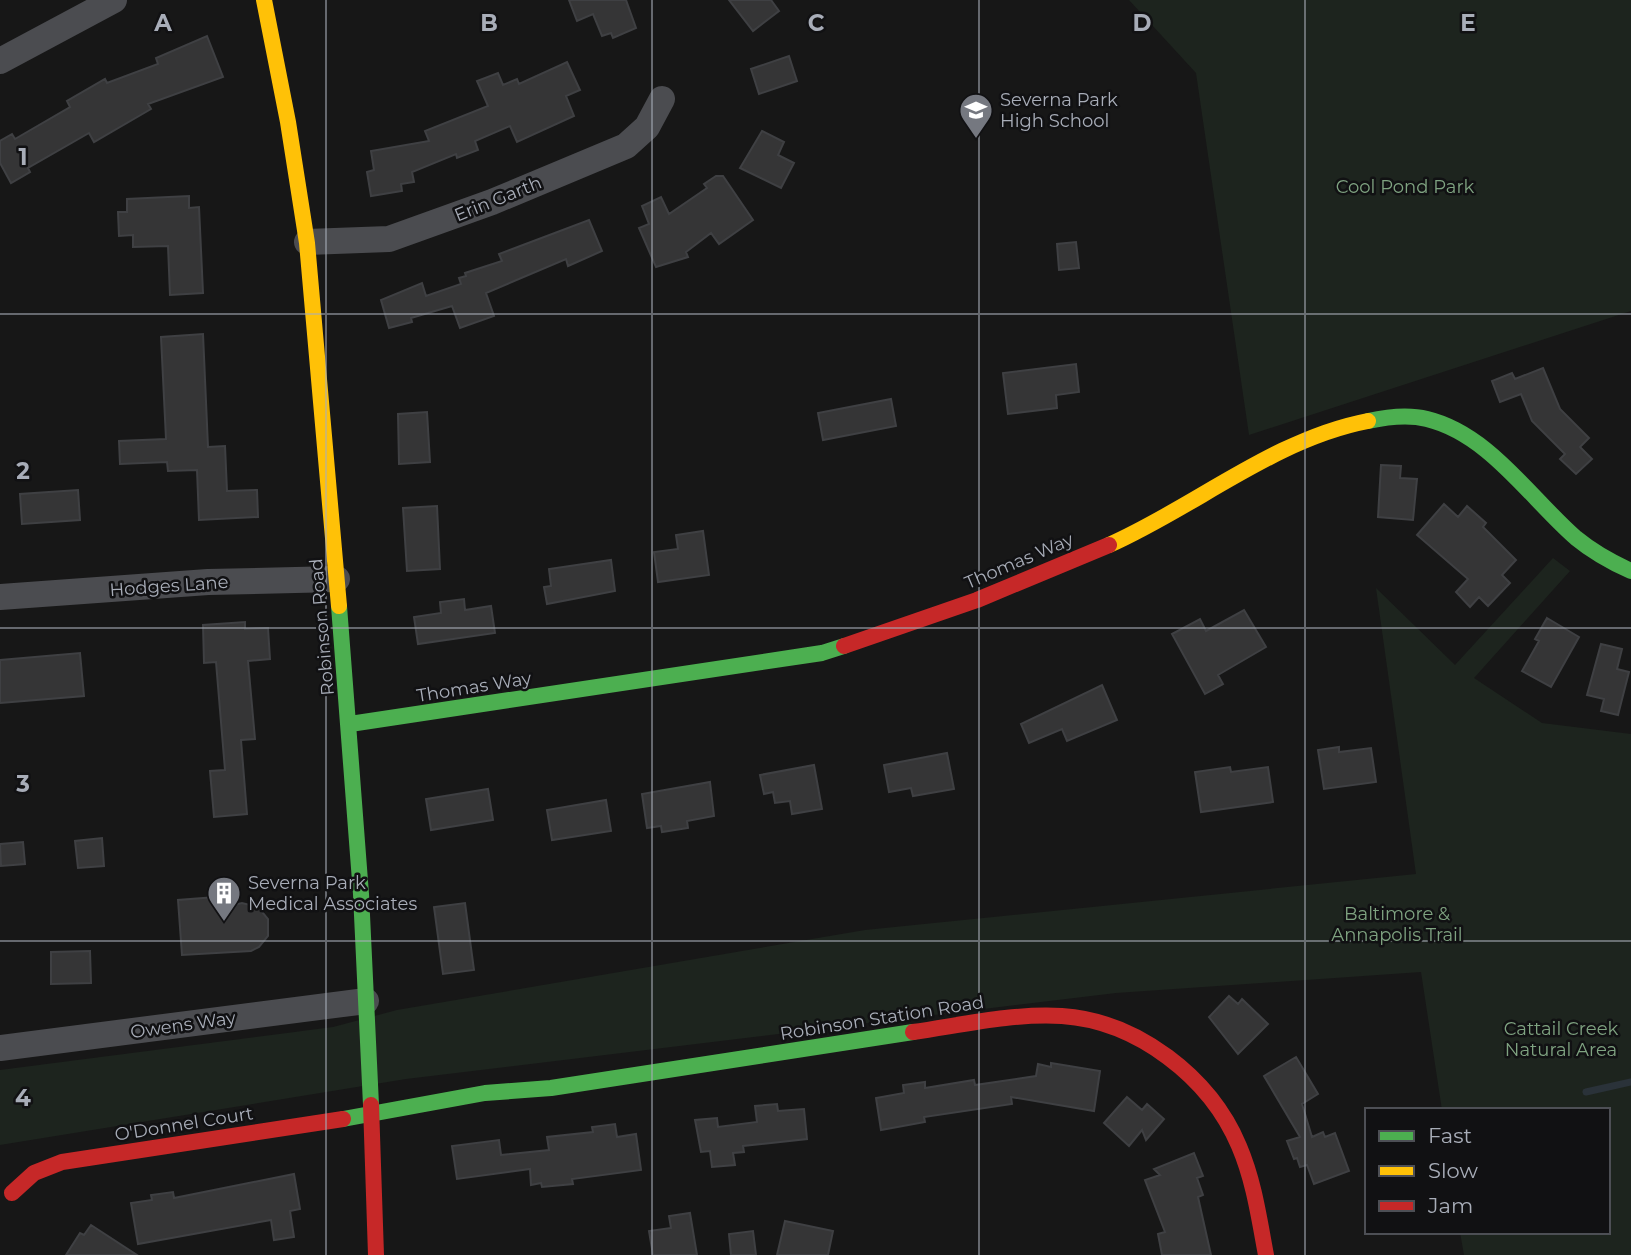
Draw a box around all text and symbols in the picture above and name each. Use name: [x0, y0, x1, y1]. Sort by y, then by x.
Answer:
text: A: [153, 9, 172, 37]
text: B: [480, 9, 498, 37]
text: C: [808, 9, 825, 37]
text: D: [1133, 9, 1152, 37]
text: E: [1460, 9, 1476, 37]
place label: Severna Park High School: [1000, 89, 1118, 132]
school or university icon: Severna Park High School: [957, 91, 995, 140]
text: 1: [18, 143, 28, 171]
street label: Erin Garth: [451, 172, 545, 226]
park label: Cool Pond Park: [1336, 176, 1475, 198]
text: 2: [16, 457, 30, 485]
street label: Thomas Way: [961, 528, 1077, 594]
street label: Robinson Road: [305, 558, 339, 696]
street label: Hodges Lane: [109, 571, 229, 601]
street label: Thomas Way: [415, 667, 533, 707]
text: 3: [15, 770, 30, 798]
place label: Severna Park Medical Associates: [248, 872, 417, 915]
building icon: Severna Park Medical Associates: [205, 874, 243, 923]
park label: Baltimore & Annapolis Trail: [1331, 903, 1463, 946]
street label: Robinson Station Road: [778, 991, 986, 1045]
street label: Owens Way: [129, 1007, 237, 1043]
park label: Cattail Creek Natural Area: [1504, 1018, 1618, 1061]
text: 4: [15, 1084, 31, 1112]
street label: O'Donnel Court: [113, 1102, 255, 1146]
legend: [1365, 1108, 1610, 1234]
text: Fast: [1428, 1123, 1472, 1148]
text: Slow: [1428, 1158, 1478, 1183]
text: Jam: [1427, 1193, 1473, 1218]

